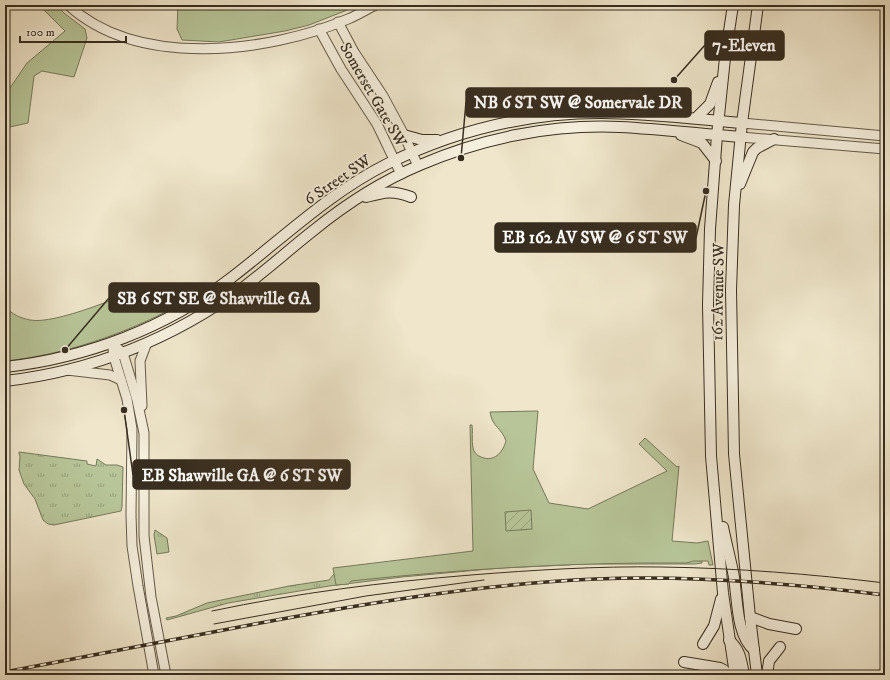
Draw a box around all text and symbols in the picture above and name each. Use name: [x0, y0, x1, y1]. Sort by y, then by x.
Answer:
scale bar: [20, 18, 126, 44]
text: 100 m: [26, 25, 55, 40]
callout: 7-Eleven: [705, 31, 784, 60]
text: 7-Eleven: [712, 35, 776, 57]
street label: Somerset Gate SW: [335, 39, 411, 151]
callout: NB 6 ST SW @ Somervale DR: [466, 88, 691, 117]
text: NB 6 ST SW @ Somervale DR: [474, 92, 683, 114]
street label: 6 Street SW: [300, 150, 375, 209]
callout: EB 162 AV SW @ 6 ST SW: [495, 223, 696, 252]
text: EB 162 AV SW @ 6 ST SW: [502, 227, 689, 249]
street label: 162 Avenue SW: [707, 242, 729, 341]
callout: SB 6 ST SE @ Shawville GA: [109, 283, 319, 312]
text: SB 6 ST SE @ Shawville GA: [117, 288, 312, 310]
callout: EB Shawville GA @ 6 ST SW: [133, 460, 350, 489]
text: EB Shawville GA @ 6 ST SW: [142, 465, 344, 487]

